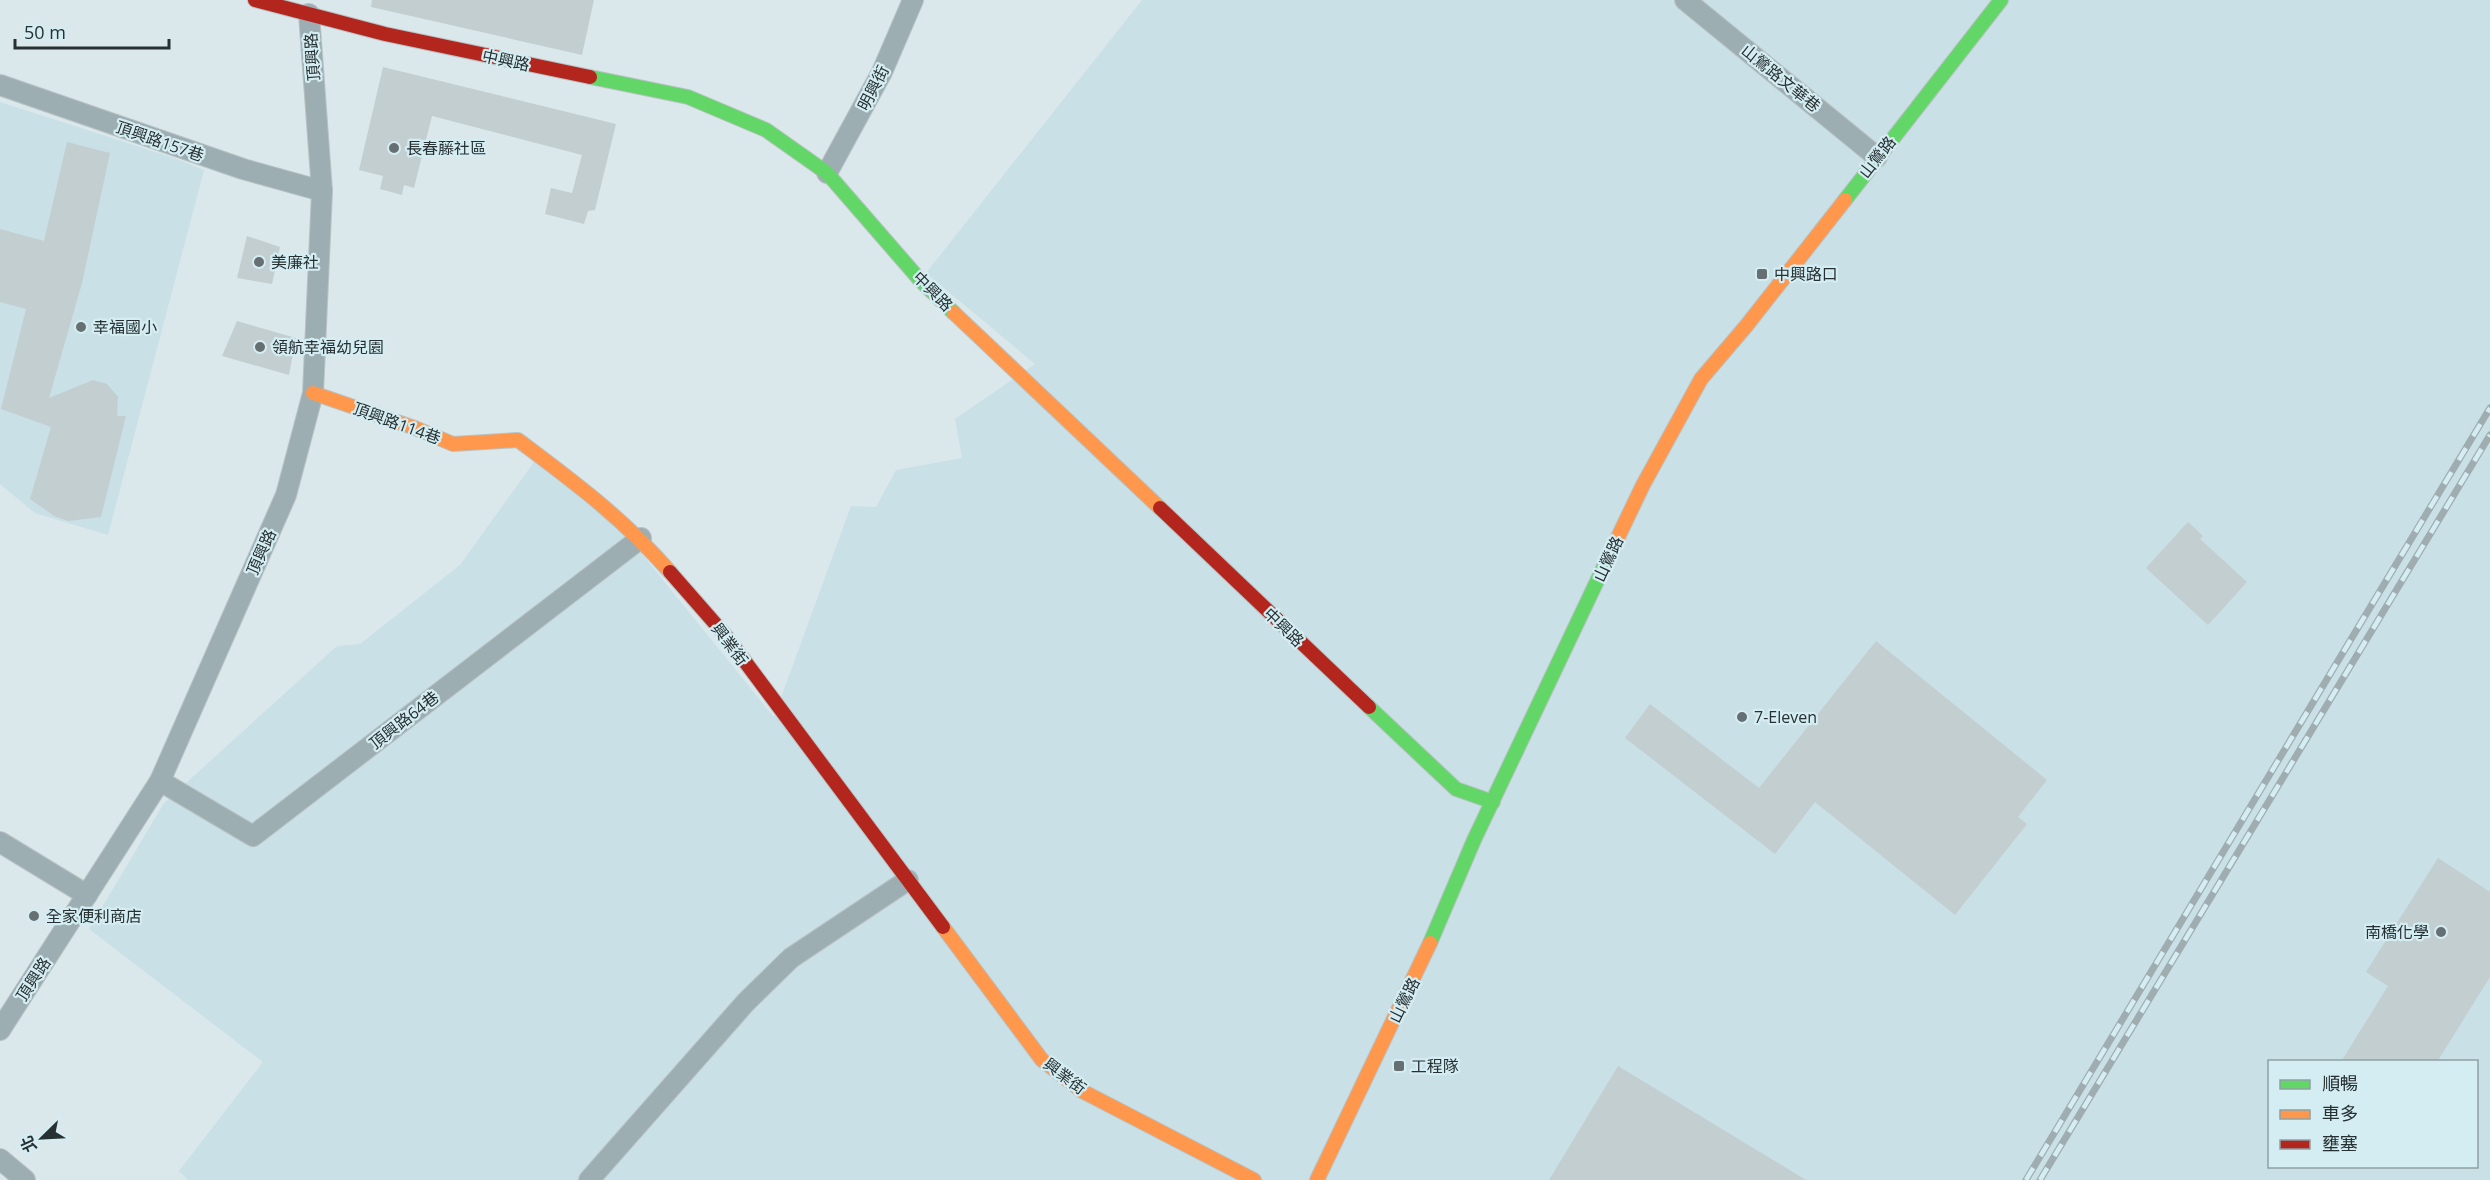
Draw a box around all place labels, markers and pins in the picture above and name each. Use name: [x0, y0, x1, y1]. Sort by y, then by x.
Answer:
place label: 長春藤社區: [406, 137, 486, 159]
marker: 長春藤社區: [387, 141, 401, 155]
place label: 美廉社: [271, 251, 319, 273]
marker: 美廉社: [252, 255, 266, 269]
place label: 中興路口: [1774, 263, 1838, 285]
marker: 中興路口: [1755, 267, 1769, 281]
place label: 幸福國小: [93, 316, 157, 338]
marker: 幸福國小: [74, 320, 88, 334]
place label: 領航幸福幼兒園: [272, 336, 384, 358]
marker: 領航幸福幼兒園: [253, 340, 267, 354]
place label: 7-Eleven: [1754, 706, 1817, 728]
marker: 7-Eleven: [1735, 710, 1749, 724]
place label: 全家便利商店: [46, 905, 142, 927]
marker: 全家便利商店: [27, 909, 41, 923]
place label: 南橋化學: [2365, 921, 2429, 943]
marker: 南橋化學: [2434, 925, 2448, 939]
place label: 工程隊: [1411, 1055, 1459, 1077]
marker: 工程隊: [1392, 1059, 1406, 1073]

